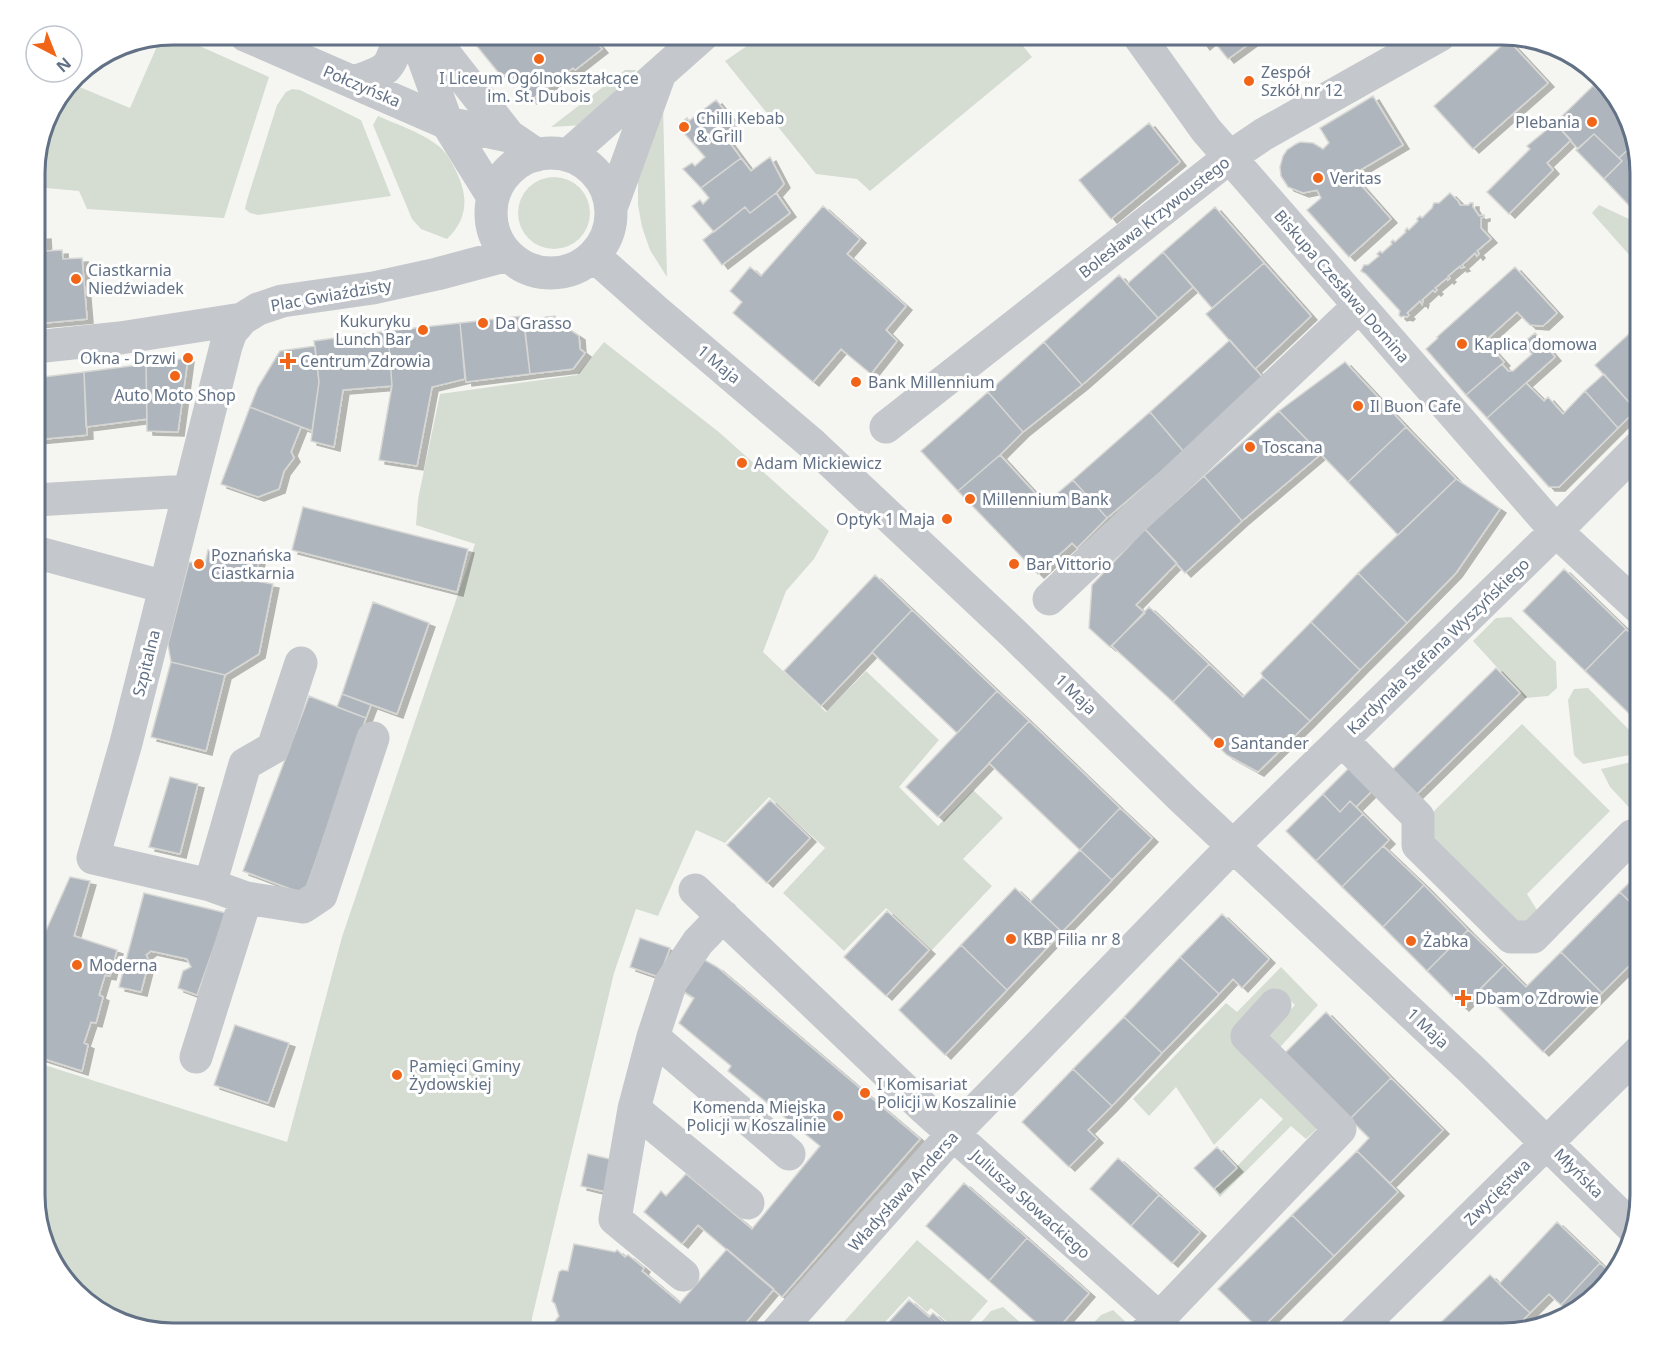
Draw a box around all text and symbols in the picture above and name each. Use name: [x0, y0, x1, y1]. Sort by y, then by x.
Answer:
north arrow: [24, 24, 84, 84]
marker: I Liceum Ogólnokształcące im. St. Dubois: [532, 52, 546, 66]
text: N: [52, 53, 76, 78]
street label: Połczyńska: [320, 60, 404, 112]
place label: Zespół Szkół nr 12: [1261, 61, 1343, 101]
place label: I Liceum Ogólnokształcące im. St. Dubois: [439, 67, 639, 107]
marker: Zespół Szkół nr 12: [1242, 74, 1256, 88]
place label: Chilli Kebab & Grill: [696, 107, 784, 147]
place label: Plebania: [1515, 111, 1580, 133]
marker: Plebania: [1585, 115, 1599, 129]
marker: Chilli Kebab & Grill: [677, 120, 691, 134]
street label: Bolesława Krzywoustego: [1074, 151, 1234, 283]
place label: Veritas: [1330, 167, 1381, 189]
marker: Veritas: [1311, 171, 1325, 185]
street label: Biskupa Czesława Domina: [1269, 205, 1415, 367]
place label: Ciastkarnia Niedźwiadek: [88, 259, 184, 299]
marker: Ciastkarnia Niedźwiadek: [69, 272, 83, 286]
street label: Plac Gwiaździsty: [269, 273, 394, 316]
place label: Kukuryku Lunch Bar: [335, 310, 411, 350]
place label: Da Grasso: [495, 312, 572, 334]
marker: Da Grasso: [476, 316, 490, 330]
marker: Kukuryku Lunch Bar: [416, 323, 430, 337]
place label: Kaplica domowa: [1474, 333, 1597, 355]
marker: Kaplica domowa: [1455, 337, 1469, 351]
street label: 1 Maja: [693, 340, 745, 388]
place label: Okna - Drzwi: [80, 347, 176, 369]
place label: Centrum Zdrowia: [300, 350, 431, 372]
marker: Okna - Drzwi: [181, 351, 195, 365]
marker: Centrum Zdrowia: [281, 354, 295, 368]
marker: Auto Moto Shop: [168, 369, 182, 383]
place label: Bank Millennium: [868, 371, 995, 393]
marker: Bank Millennium: [849, 375, 863, 389]
place label: Auto Moto Shop: [114, 384, 236, 406]
place label: Il Buon Cafe: [1370, 395, 1461, 417]
marker: Il Buon Cafe: [1351, 399, 1365, 413]
place label: Toscana: [1262, 436, 1323, 458]
marker: Toscana: [1243, 440, 1257, 454]
place label: Adam Mickiewicz: [754, 452, 882, 474]
marker: Adam Mickiewicz: [735, 456, 749, 470]
place label: Millennium Bank: [982, 488, 1109, 510]
marker: Millennium Bank: [963, 492, 977, 506]
place label: Optyk 1 Maja: [836, 508, 935, 530]
marker: Optyk 1 Maja: [940, 512, 954, 526]
place label: Poznańska Ciastkarnia: [211, 544, 295, 584]
place label: Bar Vittorio: [1026, 553, 1112, 575]
street label: Kardynała Stefana Wyszyńskiego: [1342, 553, 1534, 739]
marker: Poznańska Ciastkarnia: [192, 557, 206, 571]
marker: Bar Vittorio: [1007, 557, 1021, 571]
street label: Szpitalna: [127, 627, 165, 699]
street label: 1 Maja: [1050, 669, 1102, 719]
place label: Santander: [1231, 732, 1309, 754]
marker: Santander: [1212, 736, 1226, 750]
place label: KBP Filia nr 8: [1023, 928, 1121, 950]
place label: Żabka: [1423, 930, 1469, 952]
marker: KBP Filia nr 8: [1004, 932, 1018, 946]
marker: Żabka: [1404, 934, 1418, 948]
place label: Moderna: [89, 954, 158, 976]
marker: Moderna: [70, 958, 84, 972]
place label: Dbam o Zdrowie: [1475, 987, 1599, 1009]
marker: Dbam o Zdrowie: [1456, 991, 1470, 1005]
street label: 1 Maja: [1402, 1003, 1454, 1053]
place label: Pamięci Gminy Żydowskiej: [409, 1055, 521, 1095]
marker: Pamięci Gminy Żydowskiej: [390, 1068, 404, 1082]
place label: I Komisariat Policji w Koszalinie: [877, 1073, 1017, 1113]
marker: I Komisariat Policji w Koszalinie: [858, 1086, 872, 1100]
place label: Komenda Miejska Policji w Koszalinie: [687, 1096, 826, 1136]
marker: Komenda Miejska Policji w Koszalinie: [831, 1109, 845, 1123]
street label: Władysława Andersa: [843, 1126, 963, 1256]
street label: Juliusza Słowackiego: [965, 1143, 1095, 1264]
street label: Młyńska: [1549, 1143, 1609, 1203]
street label: Zwycięstwa: [1459, 1154, 1535, 1230]

